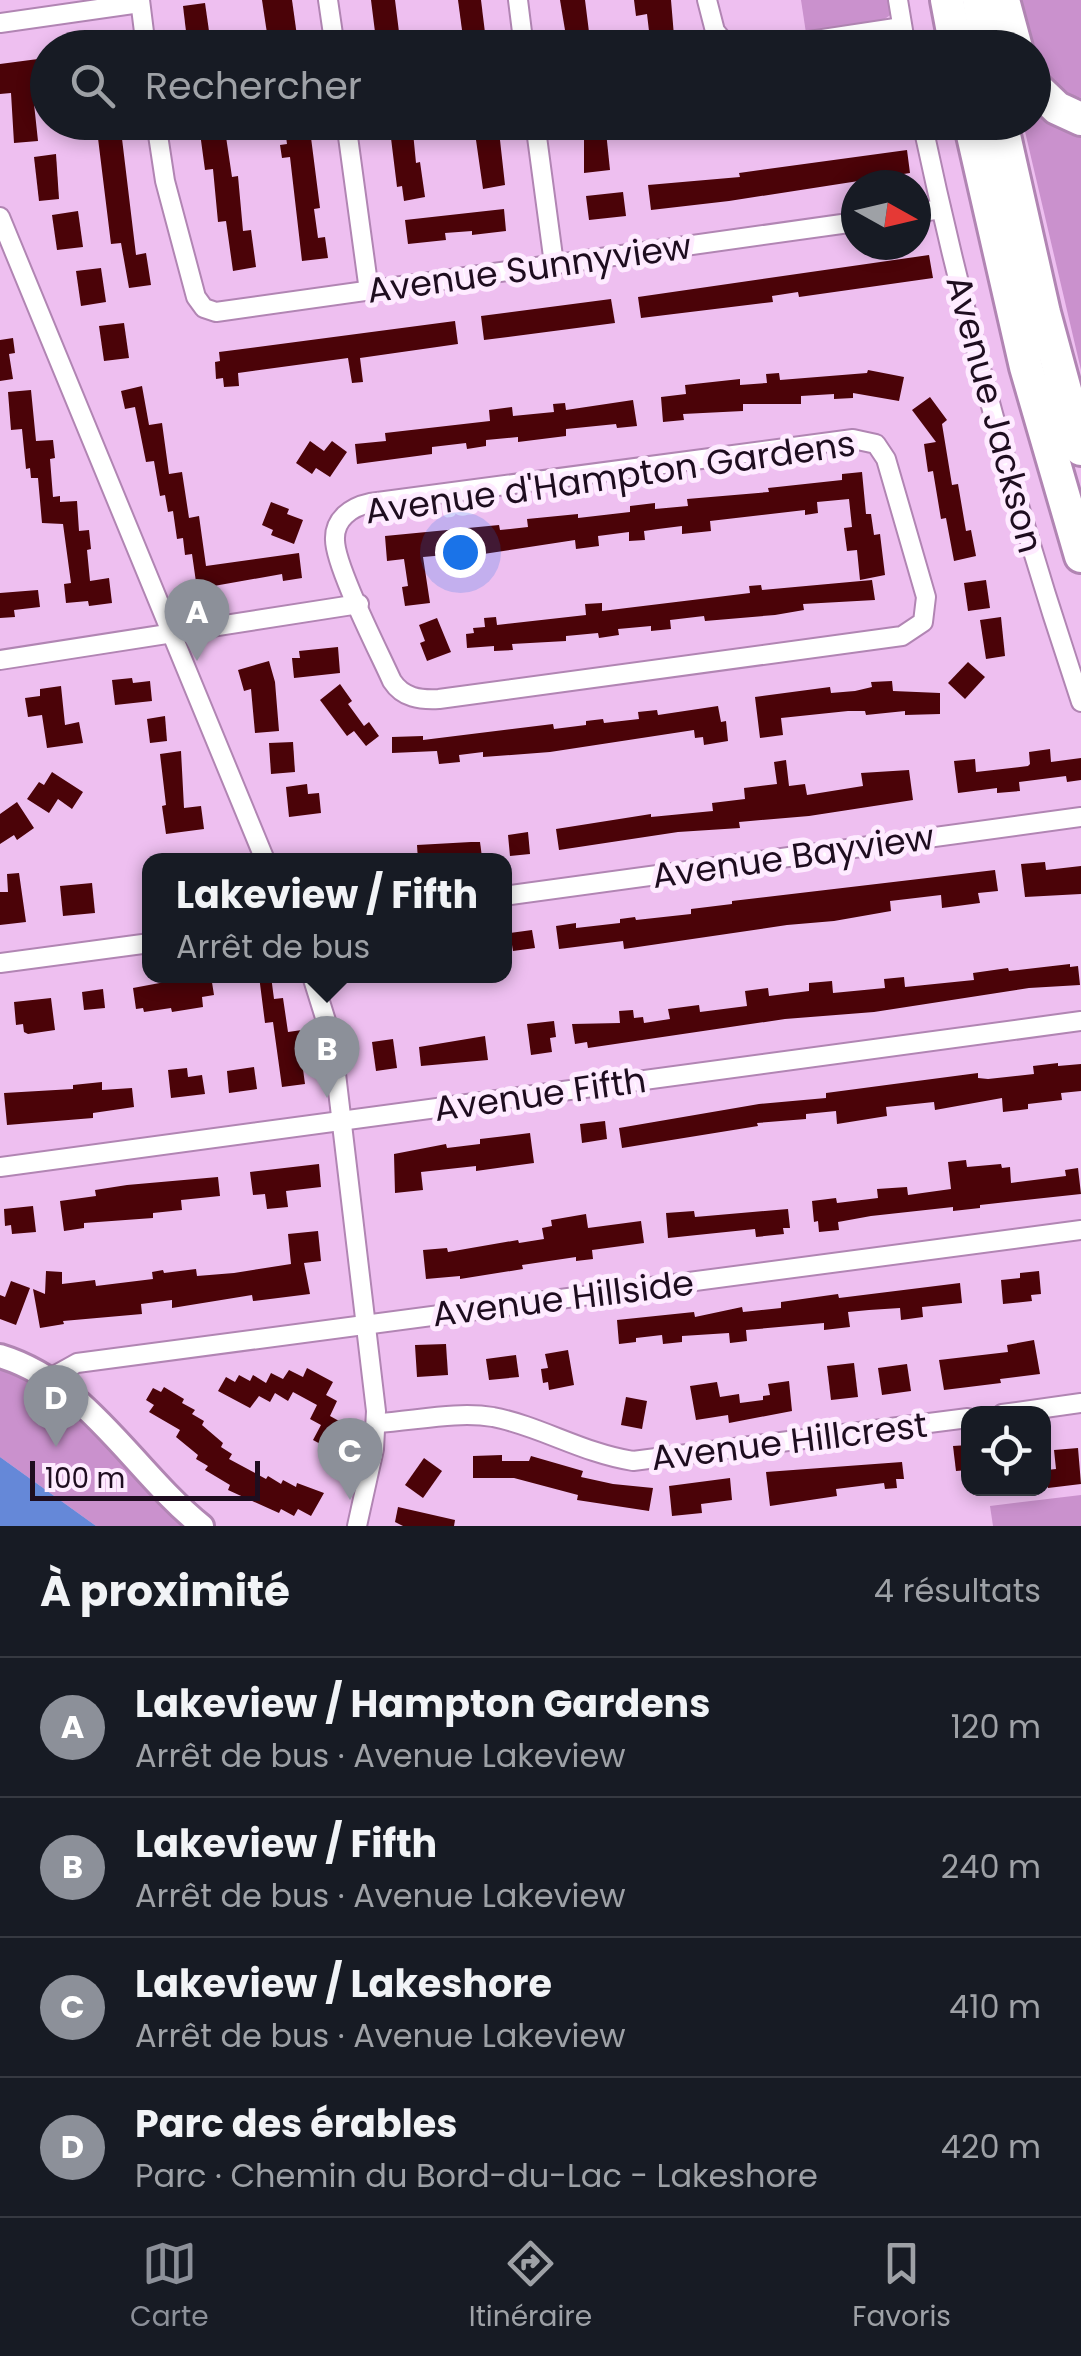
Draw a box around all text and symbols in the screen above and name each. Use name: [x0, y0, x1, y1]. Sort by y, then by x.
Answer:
search box: [30, 30, 1051, 140]
icon: search: [65, 58, 120, 113]
text: Rechercher: [145, 59, 362, 112]
north arrow: [841, 170, 931, 260]
street label: Avenue Sunnyview: [364, 221, 695, 315]
street label: Avenue Jackson: [934, 270, 1056, 558]
street label: Avenue d'Hampton Gardens: [362, 418, 858, 536]
your location: [435, 527, 486, 578]
pin: A: [164, 578, 230, 661]
street label: Avenue Bayview: [649, 812, 937, 900]
popup: [142, 853, 512, 983]
text: Lakeview / Fifth: [176, 868, 478, 921]
text: Arrêt de bus: [176, 924, 370, 969]
pin: B: [294, 1016, 360, 1098]
street label: Avenue Fifth: [431, 1055, 649, 1133]
street label: Avenue Hillside: [429, 1258, 697, 1338]
pin: D: [23, 1364, 88, 1447]
street label: Avenue Hillcrest: [648, 1400, 930, 1482]
map controls: [961, 1406, 1051, 1496]
button: locate: [961, 1406, 1051, 1496]
pin: C: [318, 1418, 382, 1500]
scale bar: [30, 1456, 260, 1500]
text: 100 m: [45, 1459, 125, 1498]
text: À proximité: [40, 1562, 290, 1621]
text: 4 résultats: [874, 1568, 1041, 1613]
text: Lakeview / Hampton Gardens: [135, 1677, 710, 1730]
text: A: [61, 1704, 84, 1749]
text: 120 m: [951, 1704, 1041, 1749]
text: Arrêt de bus · Avenue Lakeview: [135, 1733, 626, 1778]
text: Lakeview / Fifth: [135, 1817, 437, 1870]
text: B: [62, 1844, 83, 1889]
text: 240 m: [941, 1844, 1041, 1889]
text: Arrêt de bus · Avenue Lakeview: [135, 1873, 626, 1918]
text: Lakeview / Lakeshore: [135, 1957, 552, 2010]
text: C: [60, 1984, 85, 2029]
text: 410 m: [949, 1984, 1041, 2029]
text: Arrêt de bus · Avenue Lakeview: [135, 2013, 626, 2058]
text: Parc des érables: [135, 2097, 457, 2150]
text: D: [61, 2124, 84, 2169]
text: 420 m: [941, 2124, 1041, 2169]
text: Parc · Chemin du Bord-du-Lac - Lakeshore: [135, 2153, 818, 2198]
tab: Carte: [130, 2236, 209, 2338]
tab: Itinéraire: [469, 2236, 592, 2338]
tab: Favoris: [852, 2236, 951, 2338]

